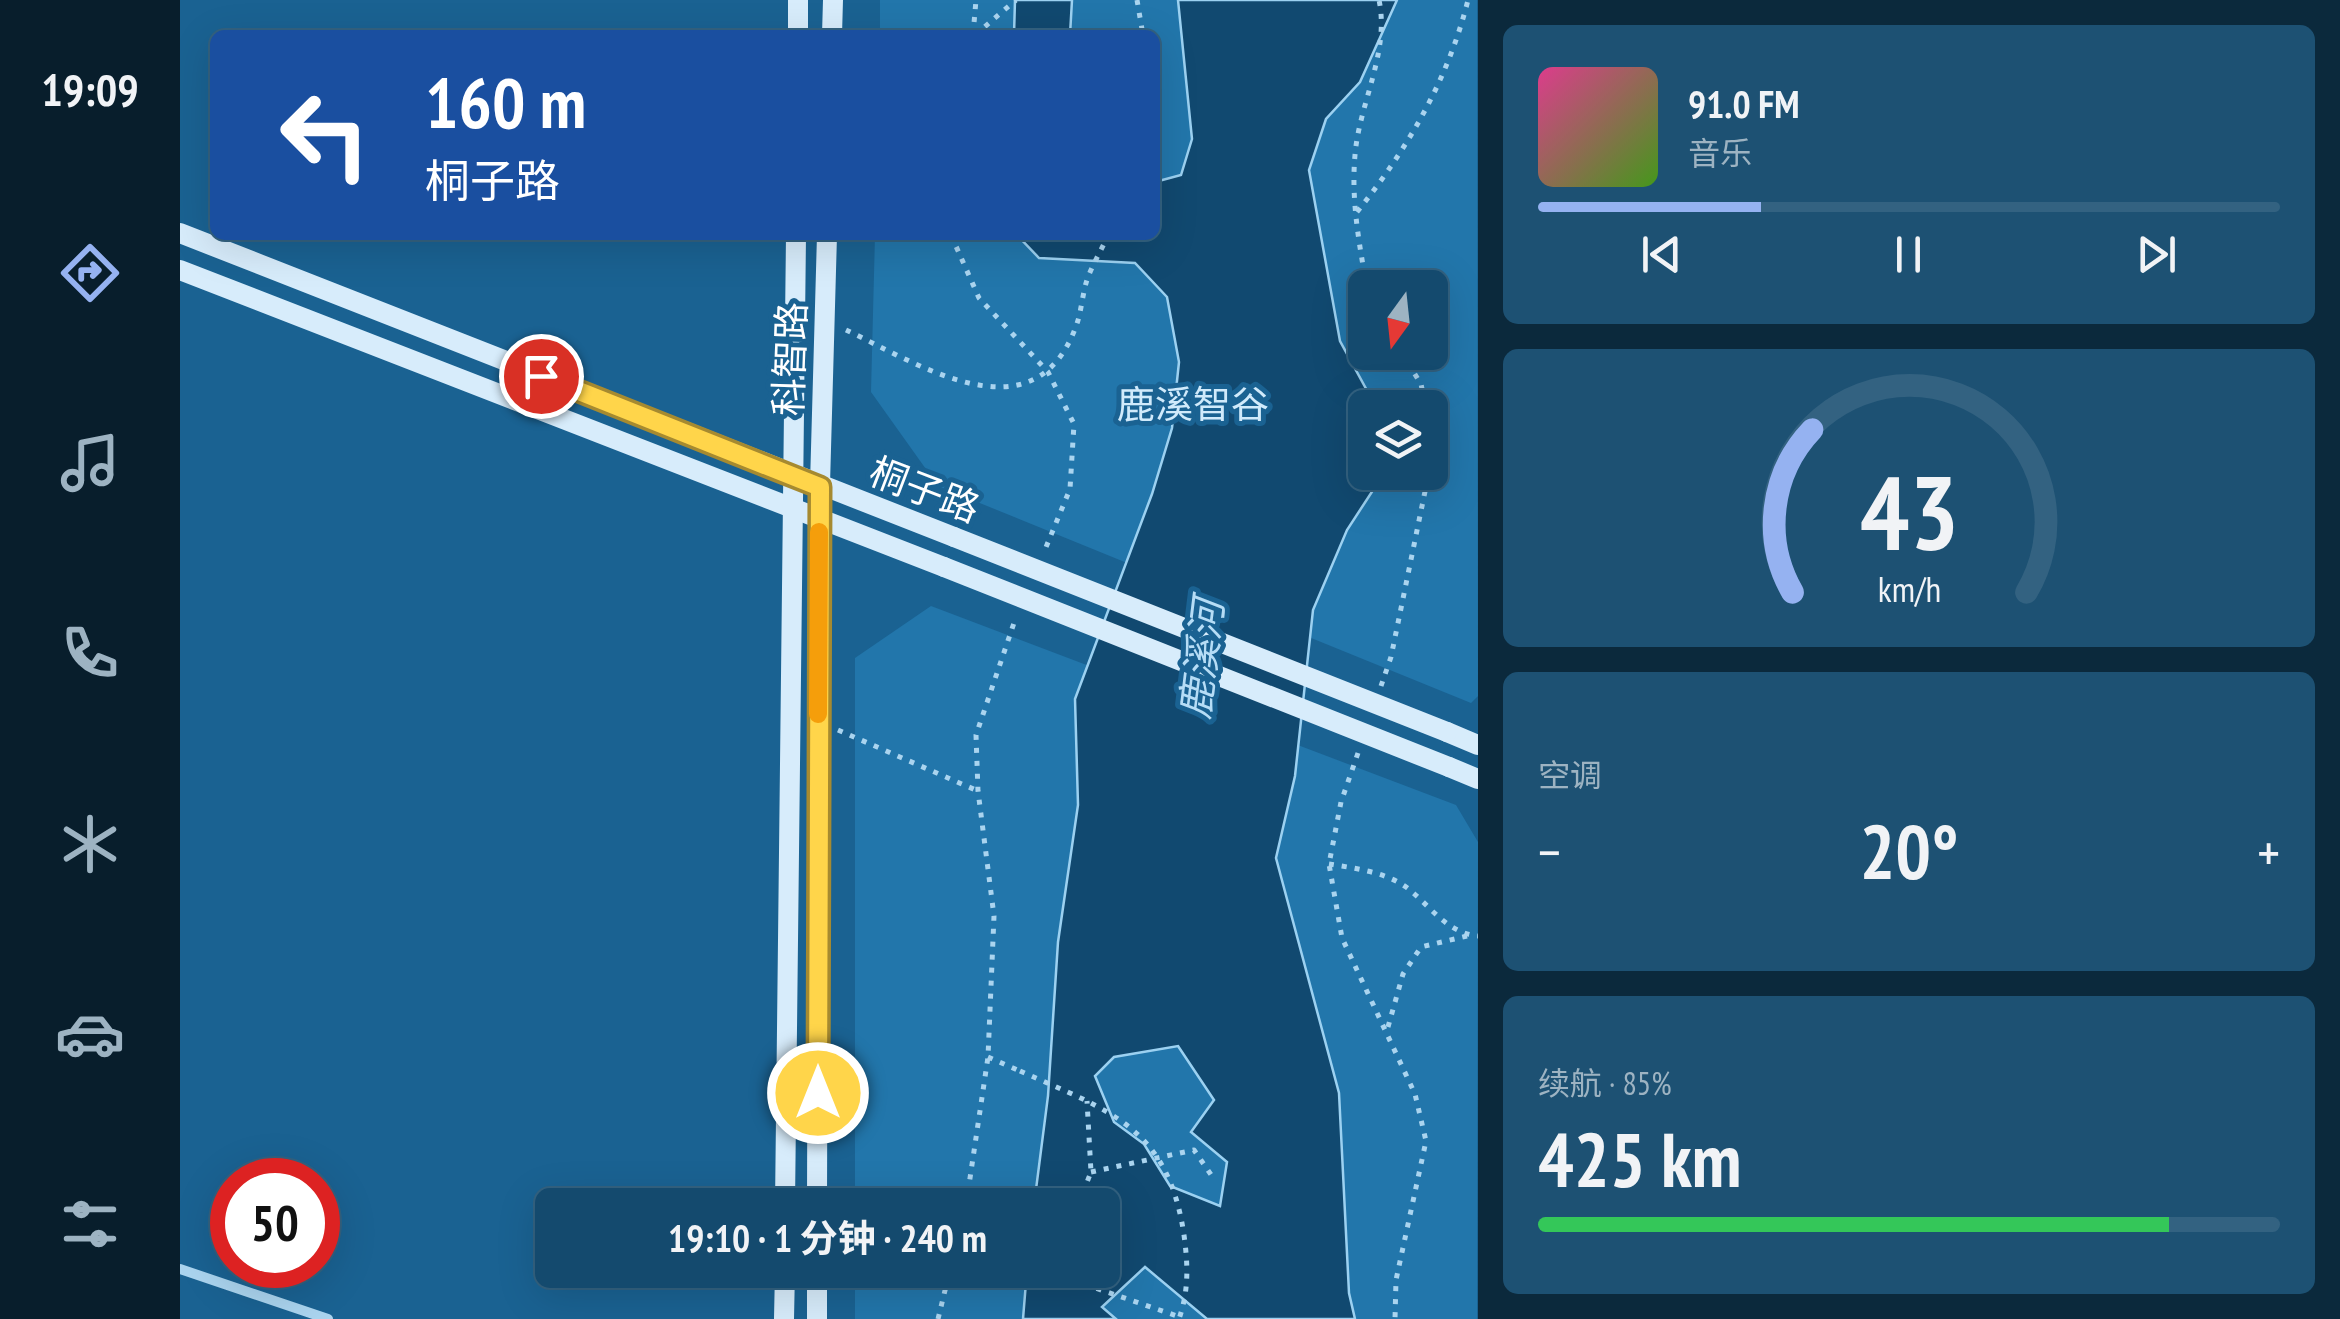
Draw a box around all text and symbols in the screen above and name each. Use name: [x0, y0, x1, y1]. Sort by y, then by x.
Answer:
text: 160 m: [425, 57, 586, 147]
text: 19:09: [41, 60, 139, 118]
icon: left: [260, 70, 390, 200]
text: 91.0 FM: [1688, 79, 1800, 128]
text: 音乐: [1688, 132, 1752, 174]
text: 桐子路: [425, 151, 560, 209]
icon: previous: [1634, 227, 1689, 282]
icon: pause: [1881, 227, 1936, 282]
icon: next: [2129, 227, 2184, 282]
icon: directions: [55, 238, 125, 308]
north arrow: [1348, 270, 1448, 370]
map controls: [1348, 270, 1448, 490]
street label: 科智路: [763, 301, 815, 417]
pin: [499, 334, 584, 419]
icon: arrive: [514, 349, 569, 404]
park label: 鹿溪智谷: [1117, 379, 1269, 428]
button: layers: [1348, 390, 1448, 490]
icon: music: [55, 428, 125, 498]
text: 43: [1859, 444, 1959, 579]
street label: 桐子路: [863, 446, 987, 532]
text: km/h: [1877, 566, 1941, 612]
water label: 鹿溪河: [1168, 589, 1235, 722]
icon: phone: [55, 618, 125, 688]
text: 空调: [1538, 754, 1602, 796]
text: 20°: [1859, 803, 1959, 900]
icon: climate: [55, 809, 125, 879]
text: −: [1538, 816, 1561, 887]
text: +: [2257, 816, 2280, 887]
icon: car: [55, 999, 125, 1069]
position arrow: [766, 1041, 870, 1145]
text: 续航 · 85%: [1538, 1062, 1672, 1104]
text: 425 km: [1538, 1111, 1742, 1208]
speed limit sign: 50: [210, 1158, 340, 1288]
icon: filters: [55, 1189, 125, 1259]
text: 19:10 · 1 分钟 · 240 m: [668, 1213, 987, 1262]

